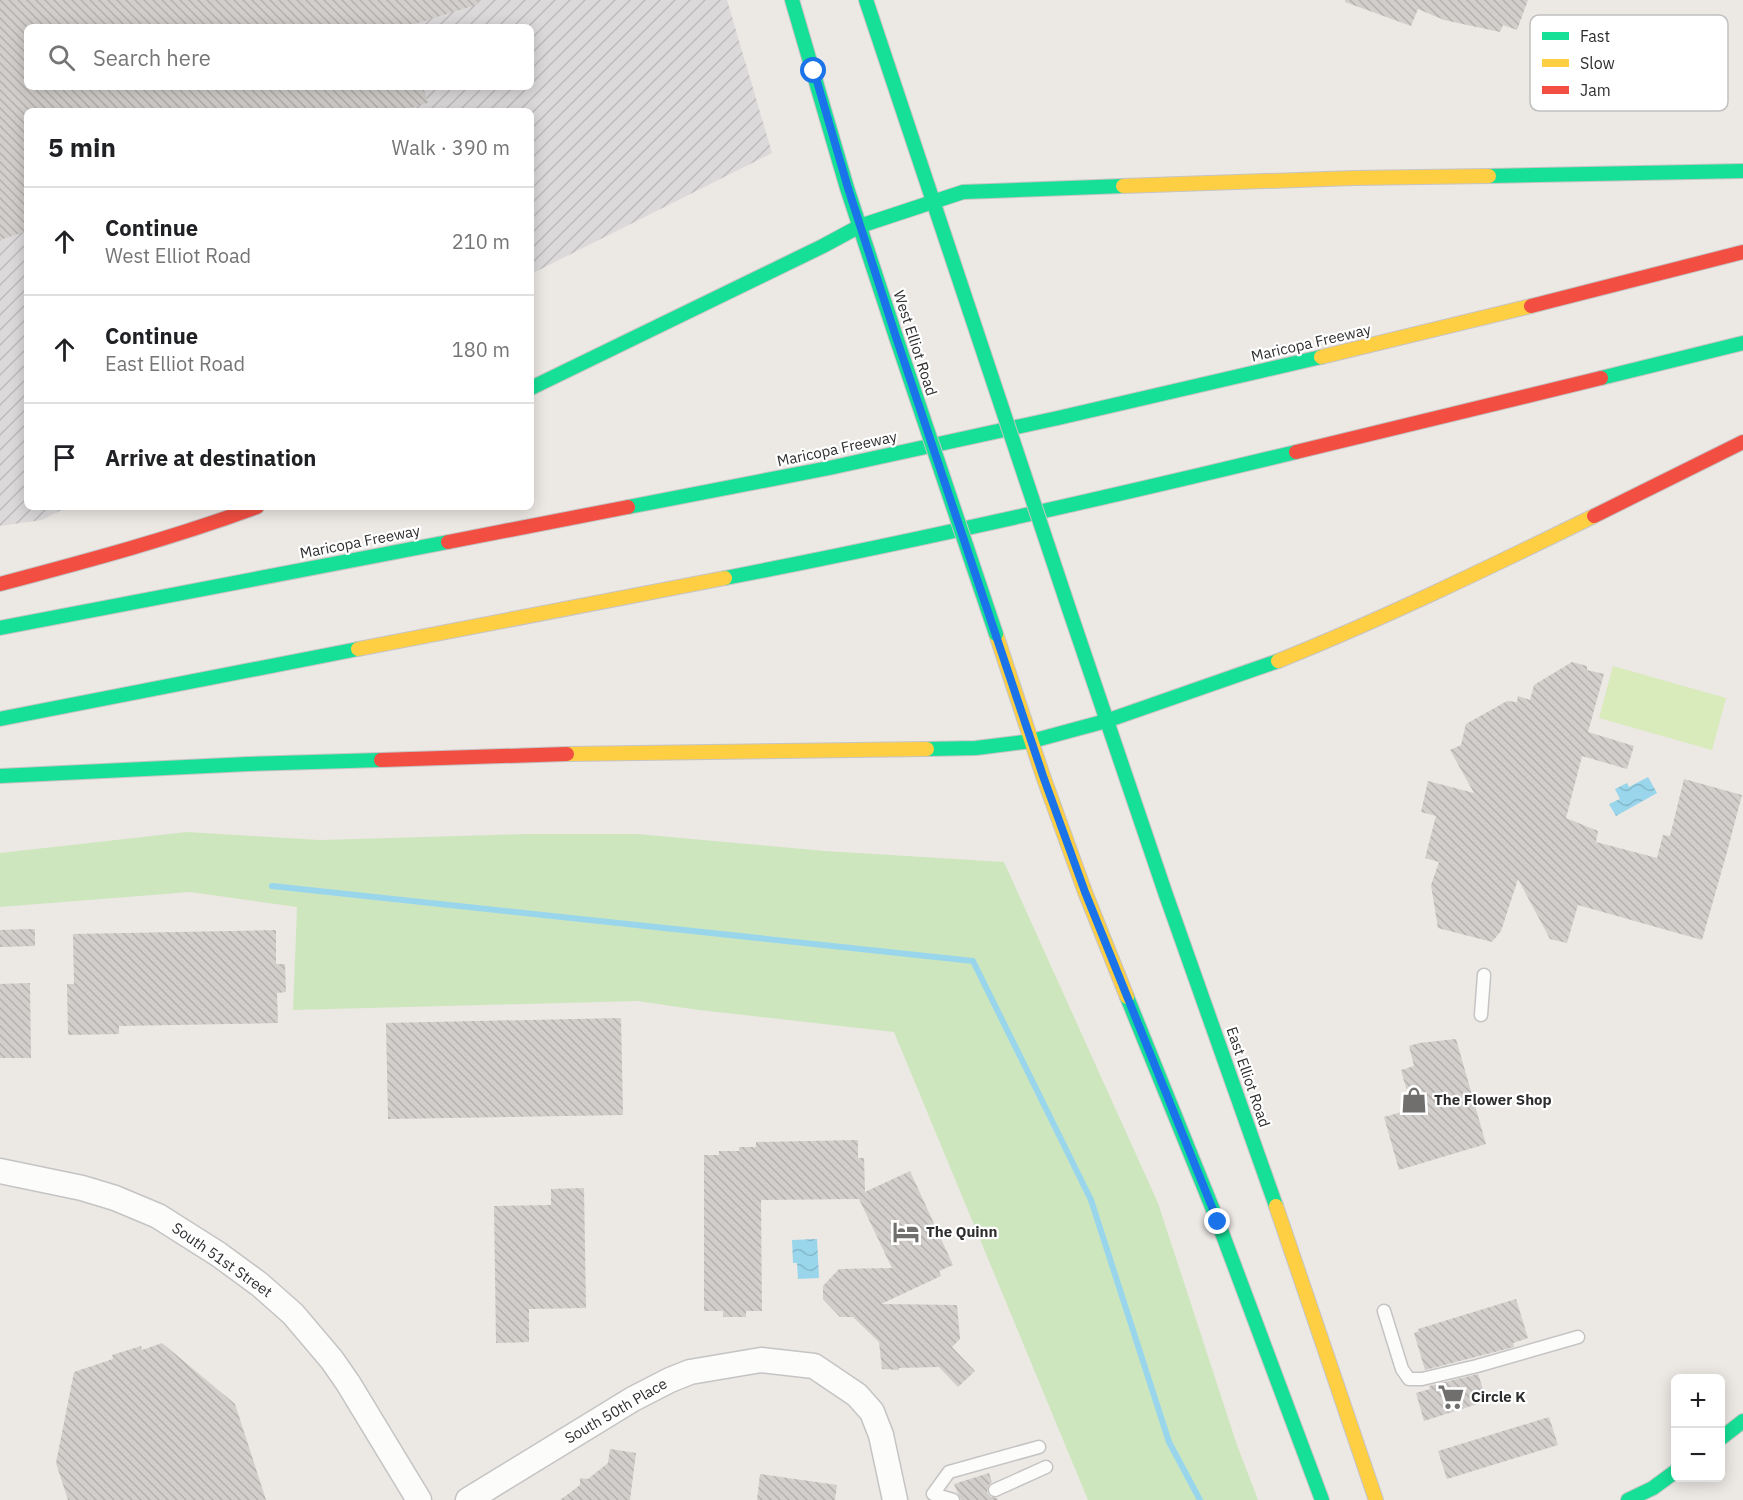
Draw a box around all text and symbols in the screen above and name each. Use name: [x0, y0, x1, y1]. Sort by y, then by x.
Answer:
legend: [1530, 15, 1728, 111]
search box: [24, 24, 534, 90]
text: Fast: [1580, 26, 1610, 46]
icon: search: [45, 41, 78, 74]
text: Search here: [93, 43, 211, 72]
text: Slow: [1580, 53, 1615, 73]
route start: [800, 57, 826, 83]
text: Jam: [1580, 80, 1611, 100]
text: 5 min: [48, 130, 116, 164]
text: Walk · 390 m: [392, 134, 510, 161]
text: Continue: [105, 213, 198, 242]
icon: ahead: [48, 225, 81, 258]
text: 210 m: [452, 228, 510, 255]
text: West Elliot Road: [105, 242, 251, 269]
street label: West Elliot Road: [889, 288, 941, 398]
street label: Maricopa Freeway: [1249, 319, 1373, 366]
text: Continue: [105, 321, 198, 350]
icon: ahead: [48, 333, 81, 366]
text: 180 m: [452, 336, 510, 363]
text: East Elliot Road: [105, 350, 245, 377]
street label: Maricopa Freeway: [775, 426, 899, 471]
icon: arrive: [48, 441, 81, 474]
text: Arrive at destination: [105, 443, 316, 472]
street label: Maricopa Freeway: [298, 520, 422, 563]
street label: East Elliot Road: [1222, 1024, 1275, 1130]
shop icon: The Flower Shop: [1399, 1085, 1429, 1115]
place label: The Flower Shop: [1434, 1090, 1552, 1109]
route end: [1204, 1208, 1230, 1234]
hotel icon: The Quinn: [891, 1217, 921, 1247]
street label: South 51st Street: [168, 1218, 276, 1301]
place label: The Quinn: [926, 1222, 998, 1241]
street label: South 50th Place: [561, 1374, 670, 1448]
map controls: [1671, 1374, 1725, 1482]
button: +: [1671, 1374, 1725, 1428]
supermarket icon: Circle K: [1436, 1382, 1466, 1412]
place label: Circle K: [1471, 1387, 1526, 1406]
button: −: [1671, 1428, 1725, 1482]

